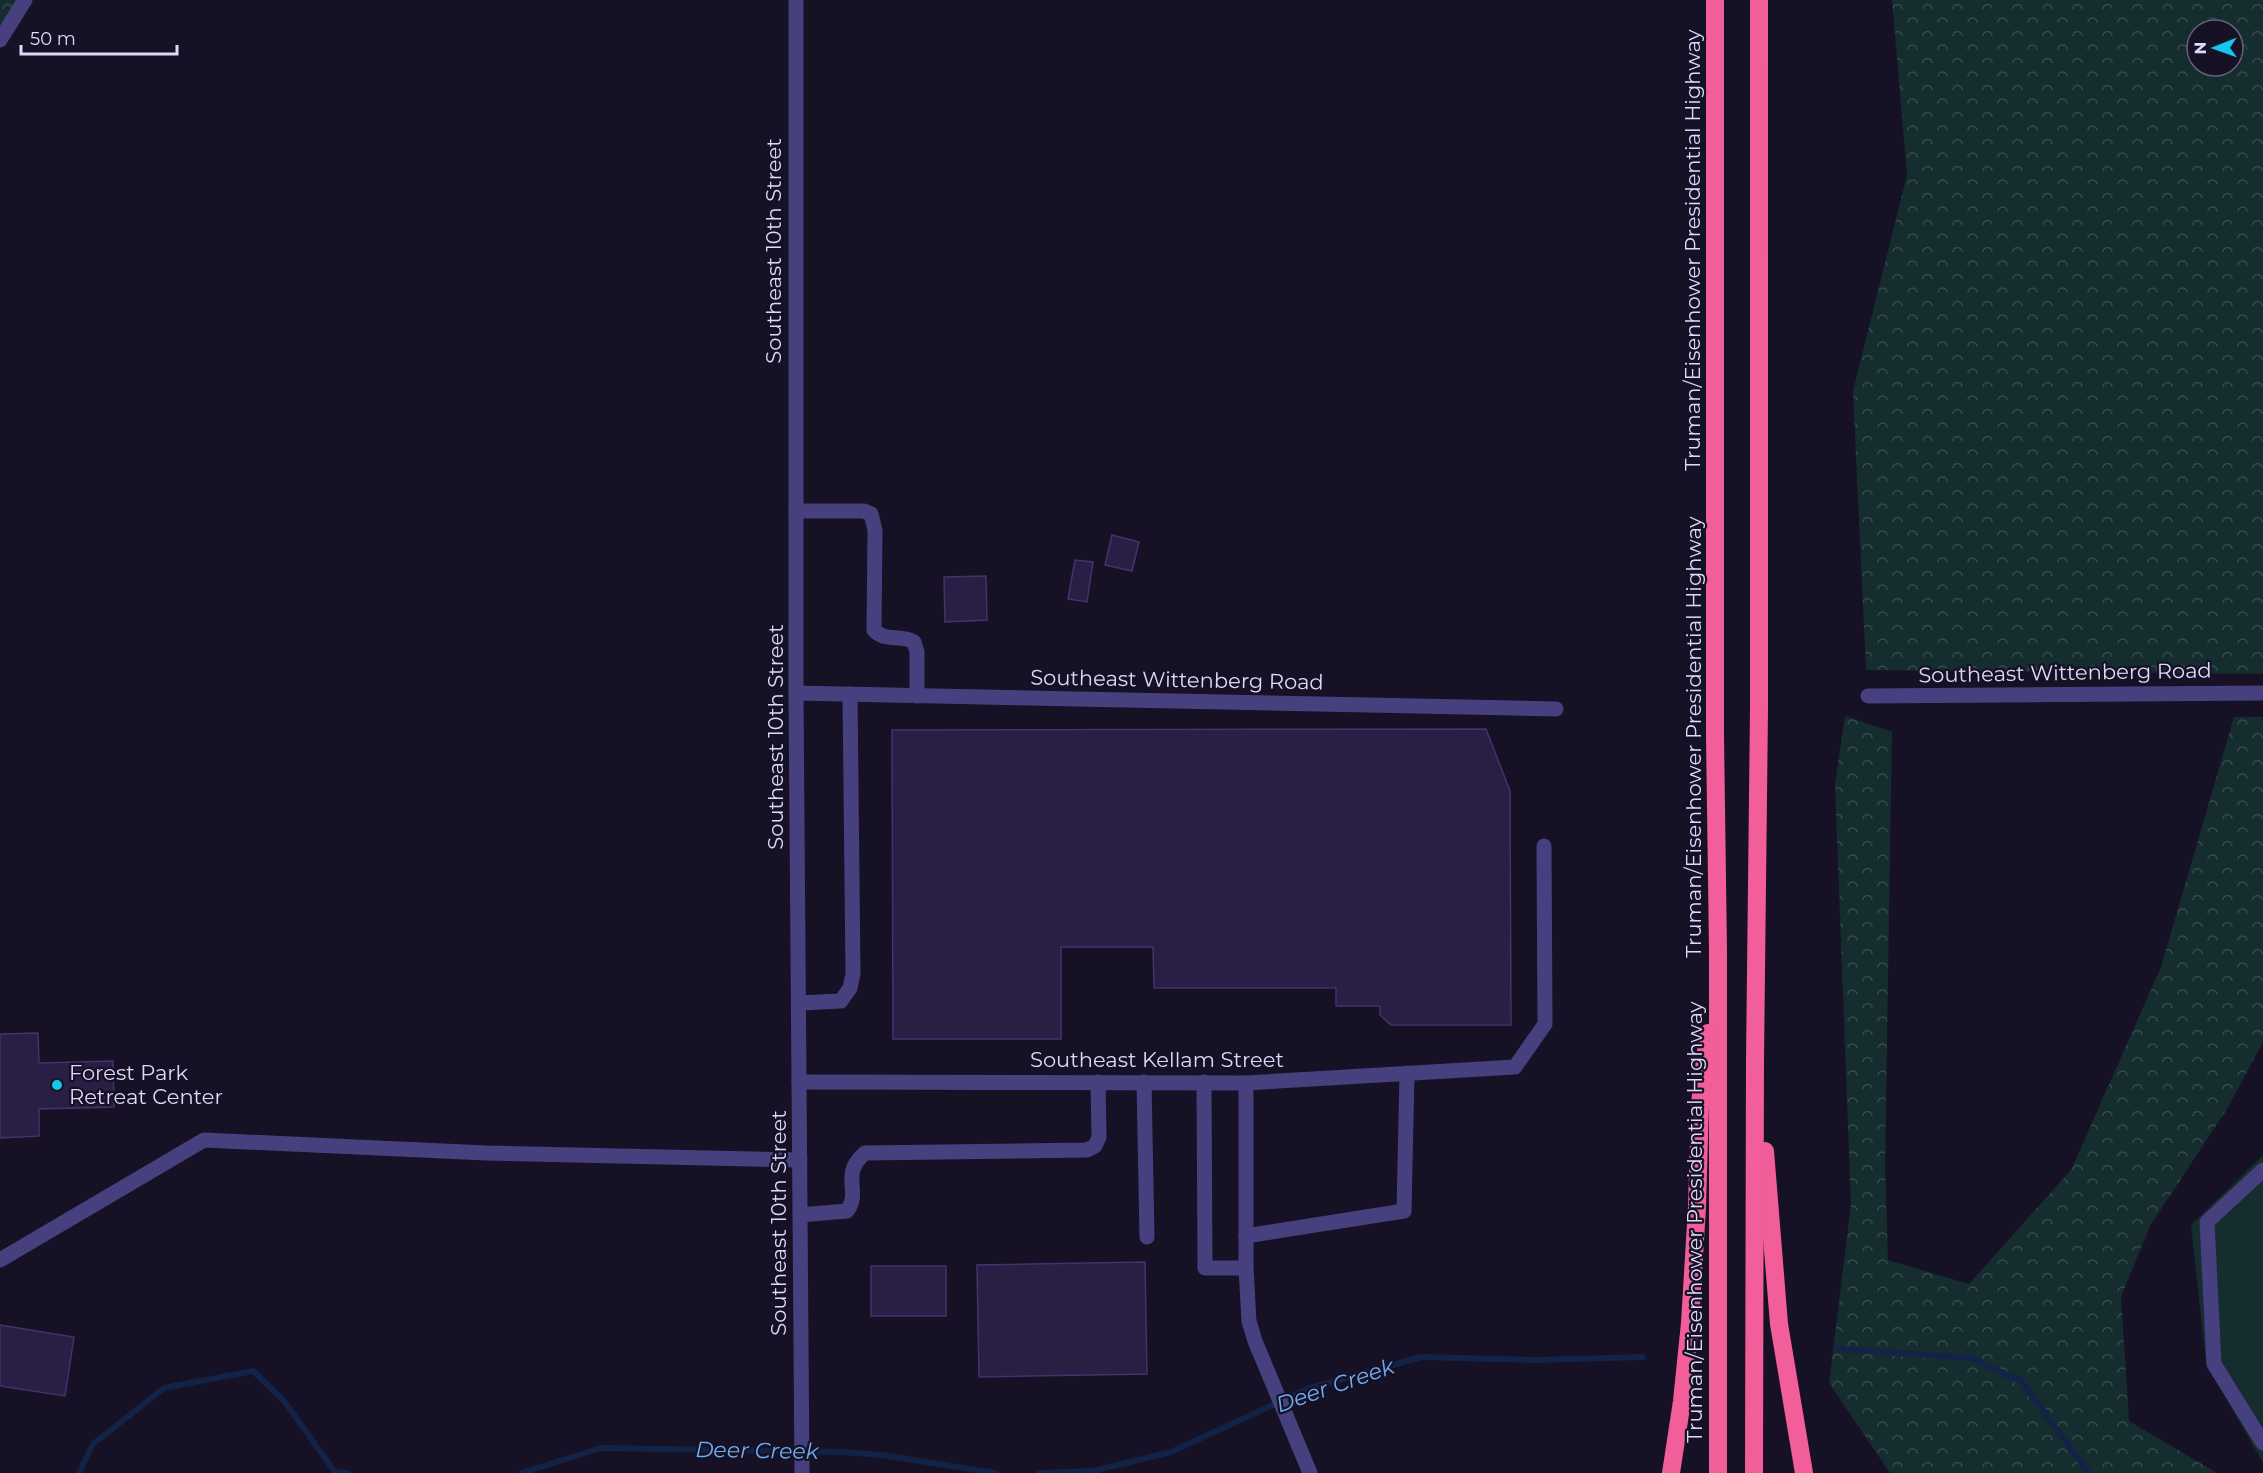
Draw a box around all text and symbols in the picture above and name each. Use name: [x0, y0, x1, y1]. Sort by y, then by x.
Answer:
scale bar: [21, 18, 177, 56]
north arrow: [2185, 18, 2245, 78]
text: 50 m: [30, 28, 76, 50]
street label: Truman/Eisenhower Presidential Highway: [1680, 29, 1705, 471]
text: N: [2191, 42, 2210, 55]
street label: Southeast 10th Street: [761, 138, 786, 364]
street label: Truman/Eisenhower Presidential Highway: [1681, 516, 1706, 958]
street label: Southeast 10th Street: [763, 624, 788, 850]
street label: Southeast Wittenberg Road: [1918, 657, 2212, 688]
street label: Southeast Wittenberg Road: [1030, 664, 1324, 695]
street label: Truman/Eisenhower Presidential Highway: [1682, 1001, 1707, 1443]
street label: Southeast Kellam Street: [1030, 1047, 1284, 1072]
place label: Forest Park Retreat Center: [69, 1060, 223, 1109]
marker: Forest Park Retreat Center: [50, 1078, 64, 1092]
street label: Southeast 10th Street: [766, 1110, 791, 1336]
water label: Deer Creek: [1272, 1352, 1399, 1418]
water label: Deer Creek: [695, 1436, 820, 1465]

